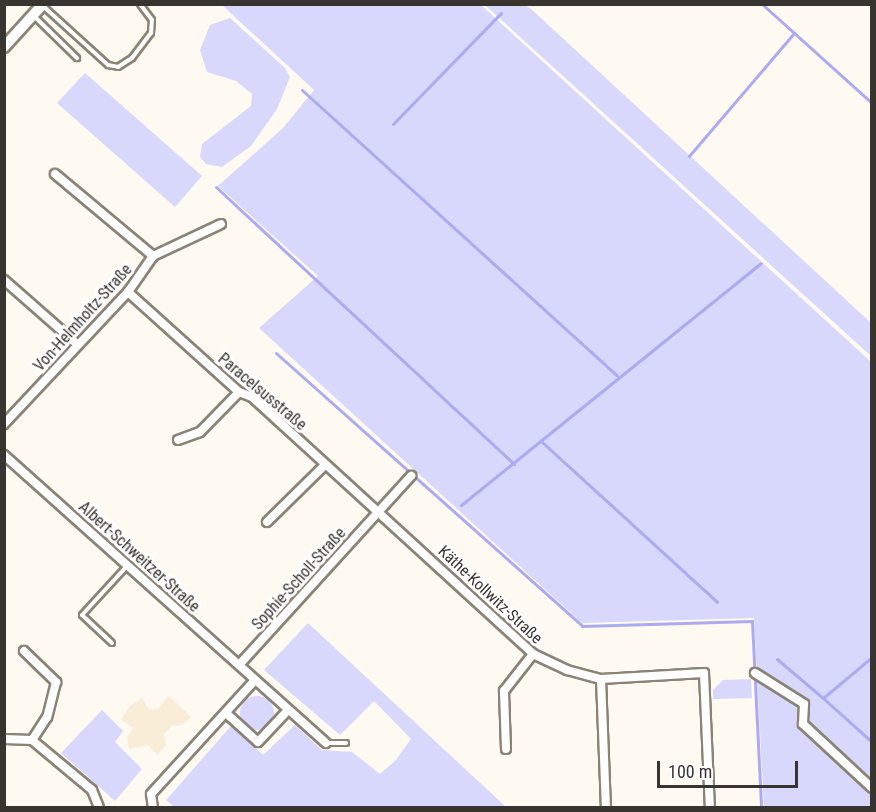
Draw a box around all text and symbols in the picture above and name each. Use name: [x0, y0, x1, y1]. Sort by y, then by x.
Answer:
street label: Von-Helmholtz-Straße: [30, 260, 136, 376]
street label: Paracelsusstraße: [214, 349, 310, 435]
street label: Albert-Schweitzer-Straße: [74, 498, 204, 616]
street label: Sophie-Scholl-Straße: [248, 524, 350, 634]
street label: Käthe-Kollwitz-Straße: [434, 542, 546, 648]
scale bar: [660, 749, 801, 787]
text: 100 m: [668, 761, 712, 782]

